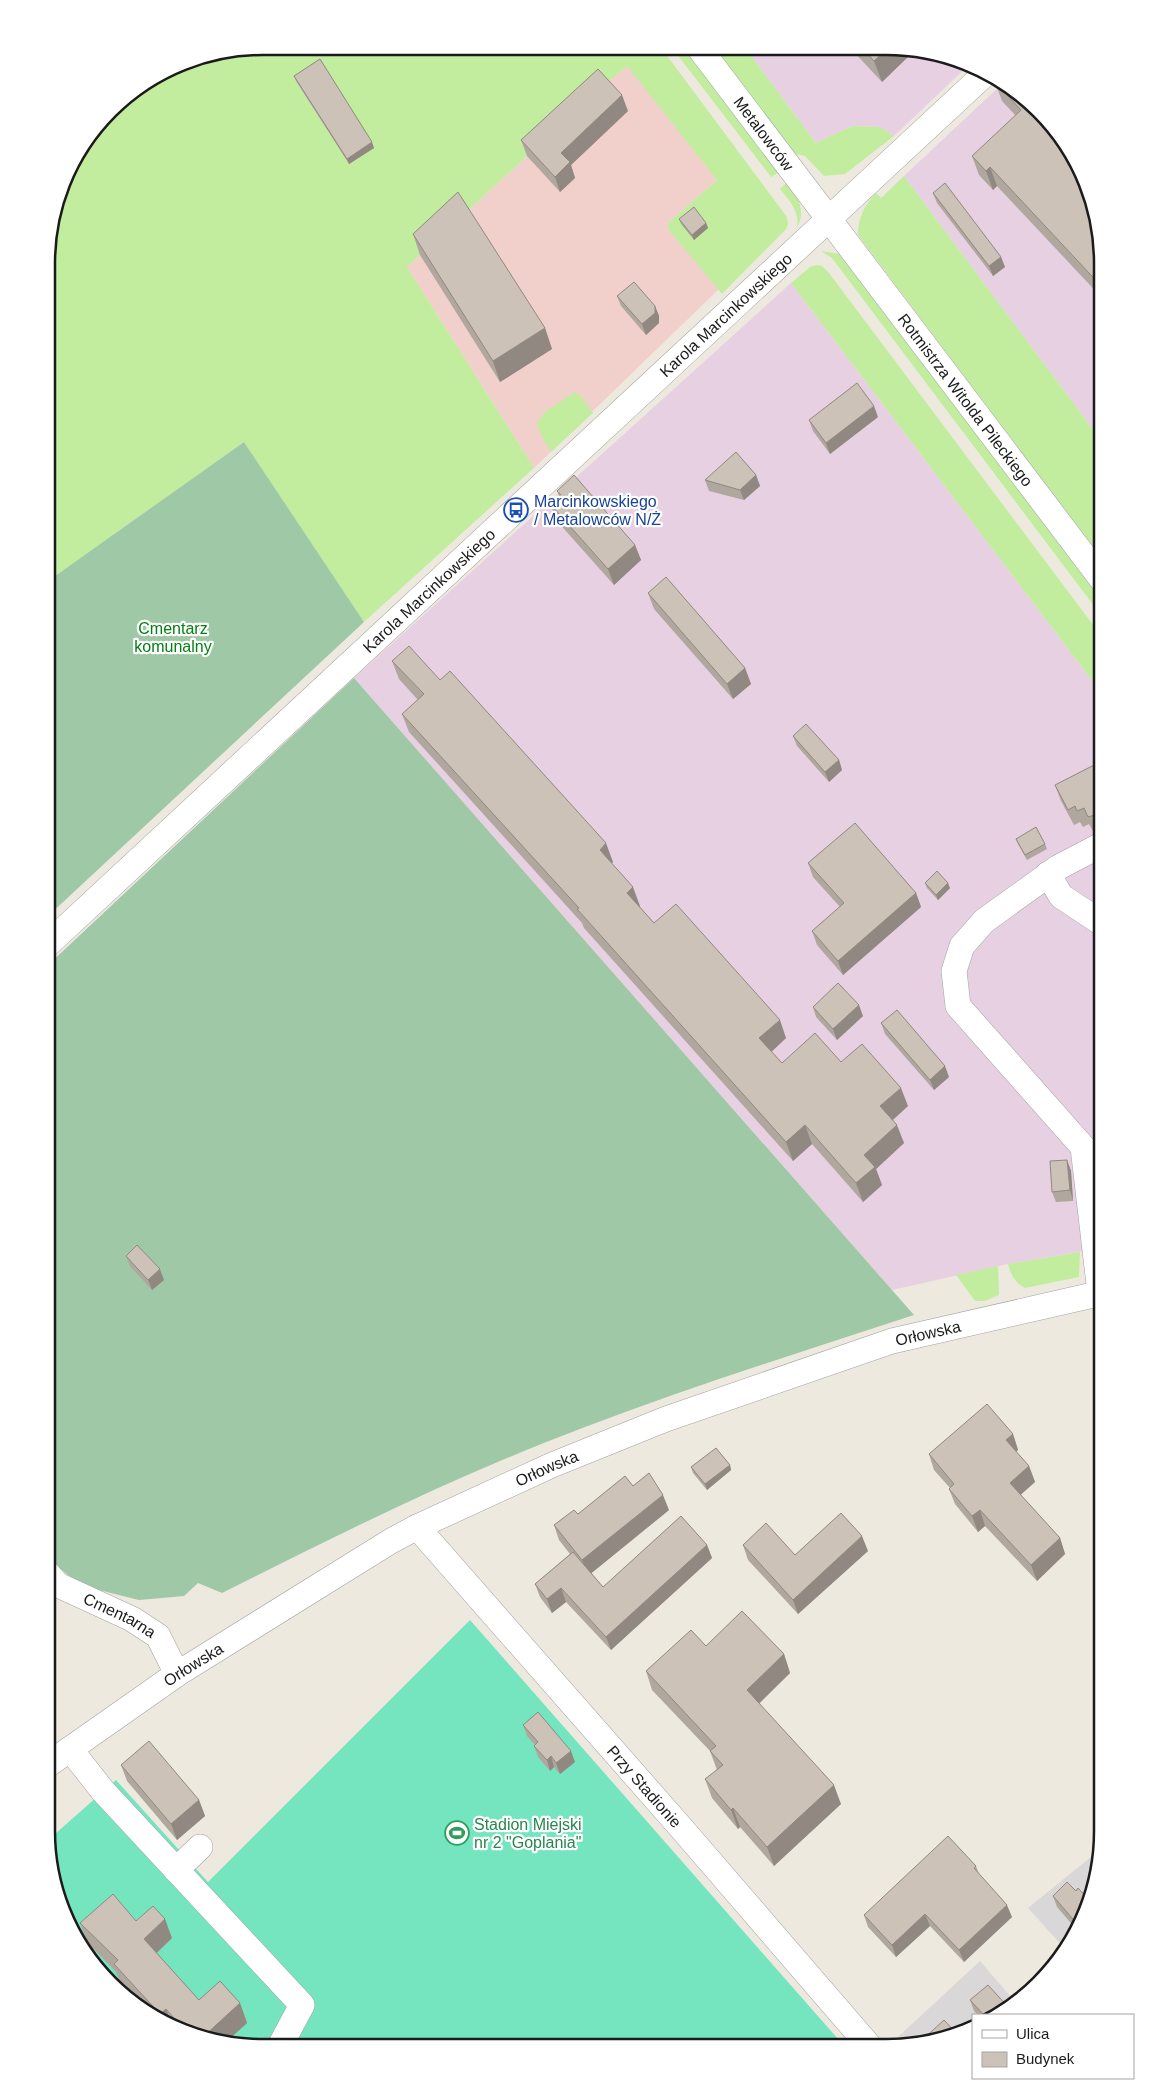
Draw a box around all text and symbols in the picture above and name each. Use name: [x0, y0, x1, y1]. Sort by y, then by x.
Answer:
street label: Metalowców: [731, 93, 798, 174]
street label: Karola Marcinkowskiego: [656, 250, 795, 380]
street label: Rotmistrza Witolda Pileckiego: [895, 310, 1036, 489]
place label: Marcinkowskiego / Metalowców N/Ż: [534, 493, 661, 528]
bus stop icon: Marcinkowskiego / Metalowców N/Ż: [503, 497, 529, 523]
street label: Karola Marcinkowskiego: [359, 525, 498, 656]
park label: Cmentarz komunalny: [134, 620, 212, 655]
street label: Orłowska: [894, 1317, 962, 1349]
street label: Orłowska: [513, 1447, 581, 1489]
street label: Cmentarna: [81, 1589, 159, 1641]
street label: Orłowska: [160, 1639, 226, 1689]
street label: Przy Stadionie: [604, 1742, 685, 1831]
place label: Stadion Miejski nr 2 "Goplania": [474, 1816, 582, 1851]
sports icon: Stadion Miejski nr 2 "Goplania": [444, 1820, 470, 1846]
legend: [972, 2014, 1134, 2079]
text: Ulica: [1016, 2025, 1050, 2042]
text: Budynek: [1016, 2050, 1075, 2067]

